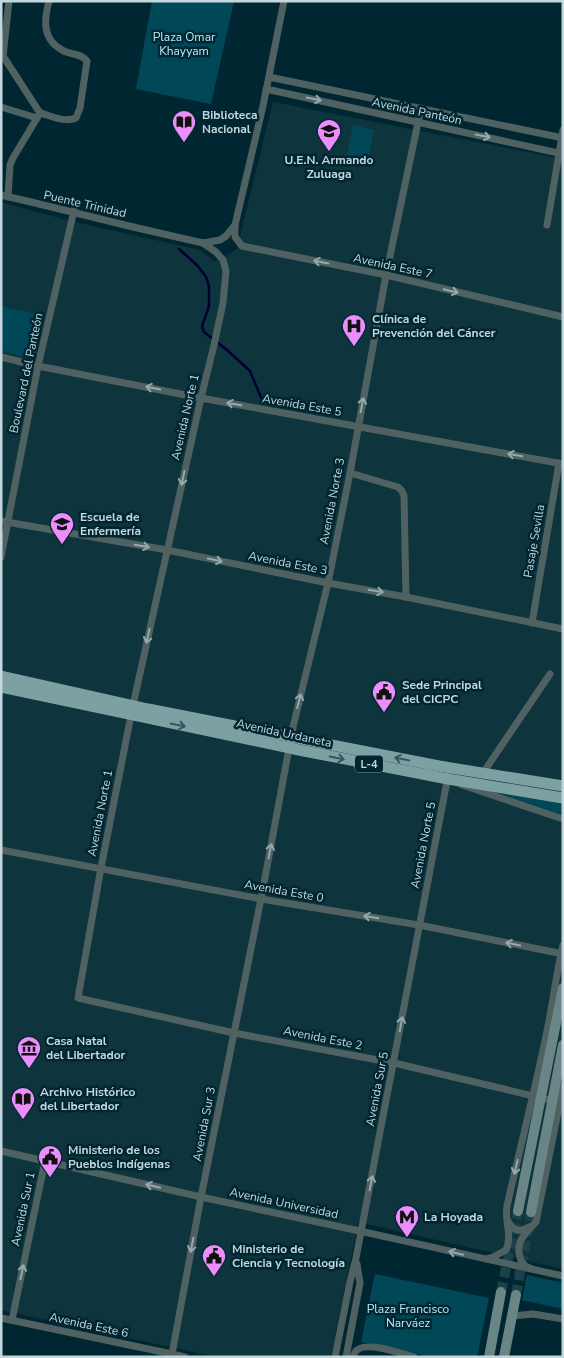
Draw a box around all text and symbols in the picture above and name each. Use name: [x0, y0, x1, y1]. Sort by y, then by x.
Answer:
park label: Plaza Omar Khayyam: [153, 29, 216, 59]
street label: Avenida Panteón: [371, 94, 463, 128]
one-way arrow: [305, 95, 321, 105]
place label: Biblioteca Nacional: [202, 107, 258, 137]
library icon: Biblioteca Nacional: [171, 109, 197, 143]
school or university icon: U.E.N. Armando Zuluaga: [316, 118, 342, 152]
one-way arrow: [474, 132, 490, 142]
place label: U.E.N. Armando Zuluaga: [285, 152, 374, 182]
street label: Puente Trinidad: [42, 187, 128, 221]
street label: Avenida Este 7: [352, 250, 434, 282]
one-way arrow: [314, 257, 330, 266]
one-way arrow: [442, 287, 458, 296]
street label: Boulevard del Panteón: [5, 311, 47, 435]
place label: Clínica de Prevención del Cáncer: [372, 311, 496, 341]
hospital icon: Clínica de Prevención del Cáncer: [341, 313, 367, 347]
street label: Avenida Norte 1: [167, 372, 203, 462]
one-way arrow: [145, 383, 161, 393]
street label: Avenida Este 5: [261, 390, 343, 420]
one-way arrow: [358, 397, 368, 413]
one-way arrow: [227, 399, 243, 408]
one-way arrow: [507, 450, 523, 459]
street label: Avenida Norte 3: [316, 456, 348, 546]
one-way arrow: [178, 469, 187, 485]
street label: Pasaje Sevilla: [520, 503, 548, 579]
place label: Escuela de Enfermería: [80, 509, 141, 539]
school or university icon: Escuela de Enfermería: [49, 511, 75, 545]
one-way arrow: [133, 541, 149, 551]
street label: Avenida Este 3: [247, 547, 329, 579]
one-way arrow: [206, 556, 222, 565]
one-way arrow: [367, 587, 383, 597]
one-way arrow: [143, 628, 152, 644]
place label: Sede Principal del CICPC: [402, 677, 482, 707]
public building icon: Sede Principal del CICPC: [371, 679, 397, 713]
one-way arrow: [295, 693, 304, 709]
street label: Avenida Urdaneta: [235, 715, 333, 751]
one-way arrow: [170, 721, 186, 730]
one-way arrow: [329, 753, 345, 763]
one-way arrow: [394, 754, 410, 763]
road number: L-4: [355, 756, 383, 772]
street label: Avenida Norte 1: [84, 768, 116, 858]
street label: Avenida Norte 5: [407, 800, 439, 890]
one-way arrow: [266, 843, 275, 859]
street label: Avenida Este 0: [243, 876, 325, 906]
one-way arrow: [364, 912, 380, 922]
one-way arrow: [505, 939, 521, 949]
one-way arrow: [397, 1016, 407, 1032]
street label: Avenida Este 2: [282, 1022, 364, 1054]
place label: Casa Natal del Libertador: [46, 1033, 126, 1063]
museum icon: Casa Natal del Libertador: [16, 1035, 42, 1069]
street label: Avenida Sur 5: [362, 1050, 392, 1128]
place label: Archivo Histórico del Libertador: [40, 1084, 136, 1114]
street label: Avenida Sur 3: [189, 1085, 219, 1163]
library icon: Archivo Histórico del Libertador: [10, 1086, 36, 1120]
place label: Ministerio de los Pueblos Indígenas: [68, 1142, 170, 1172]
public building icon: Ministerio de los Pueblos Indígenas: [37, 1144, 63, 1178]
one-way arrow: [511, 1158, 520, 1174]
street label: Avenida Sur 1: [7, 1170, 39, 1248]
one-way arrow: [366, 1176, 376, 1192]
one-way arrow: [146, 1181, 162, 1190]
street label: Avenida Universidad: [228, 1184, 340, 1222]
metro station icon: La Hoyada: [394, 1204, 420, 1238]
place label: La Hoyada: [424, 1209, 483, 1225]
one-way arrow: [186, 1237, 196, 1253]
place label: Ministerio de Ciencia y Tecnología: [232, 1241, 345, 1271]
public building icon: Ministerio de Ciencia y Tecnología: [201, 1243, 227, 1277]
one-way arrow: [448, 1248, 464, 1257]
one-way arrow: [17, 1265, 27, 1281]
park label: Plaza Francisco Narváez: [367, 1301, 450, 1331]
street label: Avenida Este 6: [48, 1309, 130, 1341]

